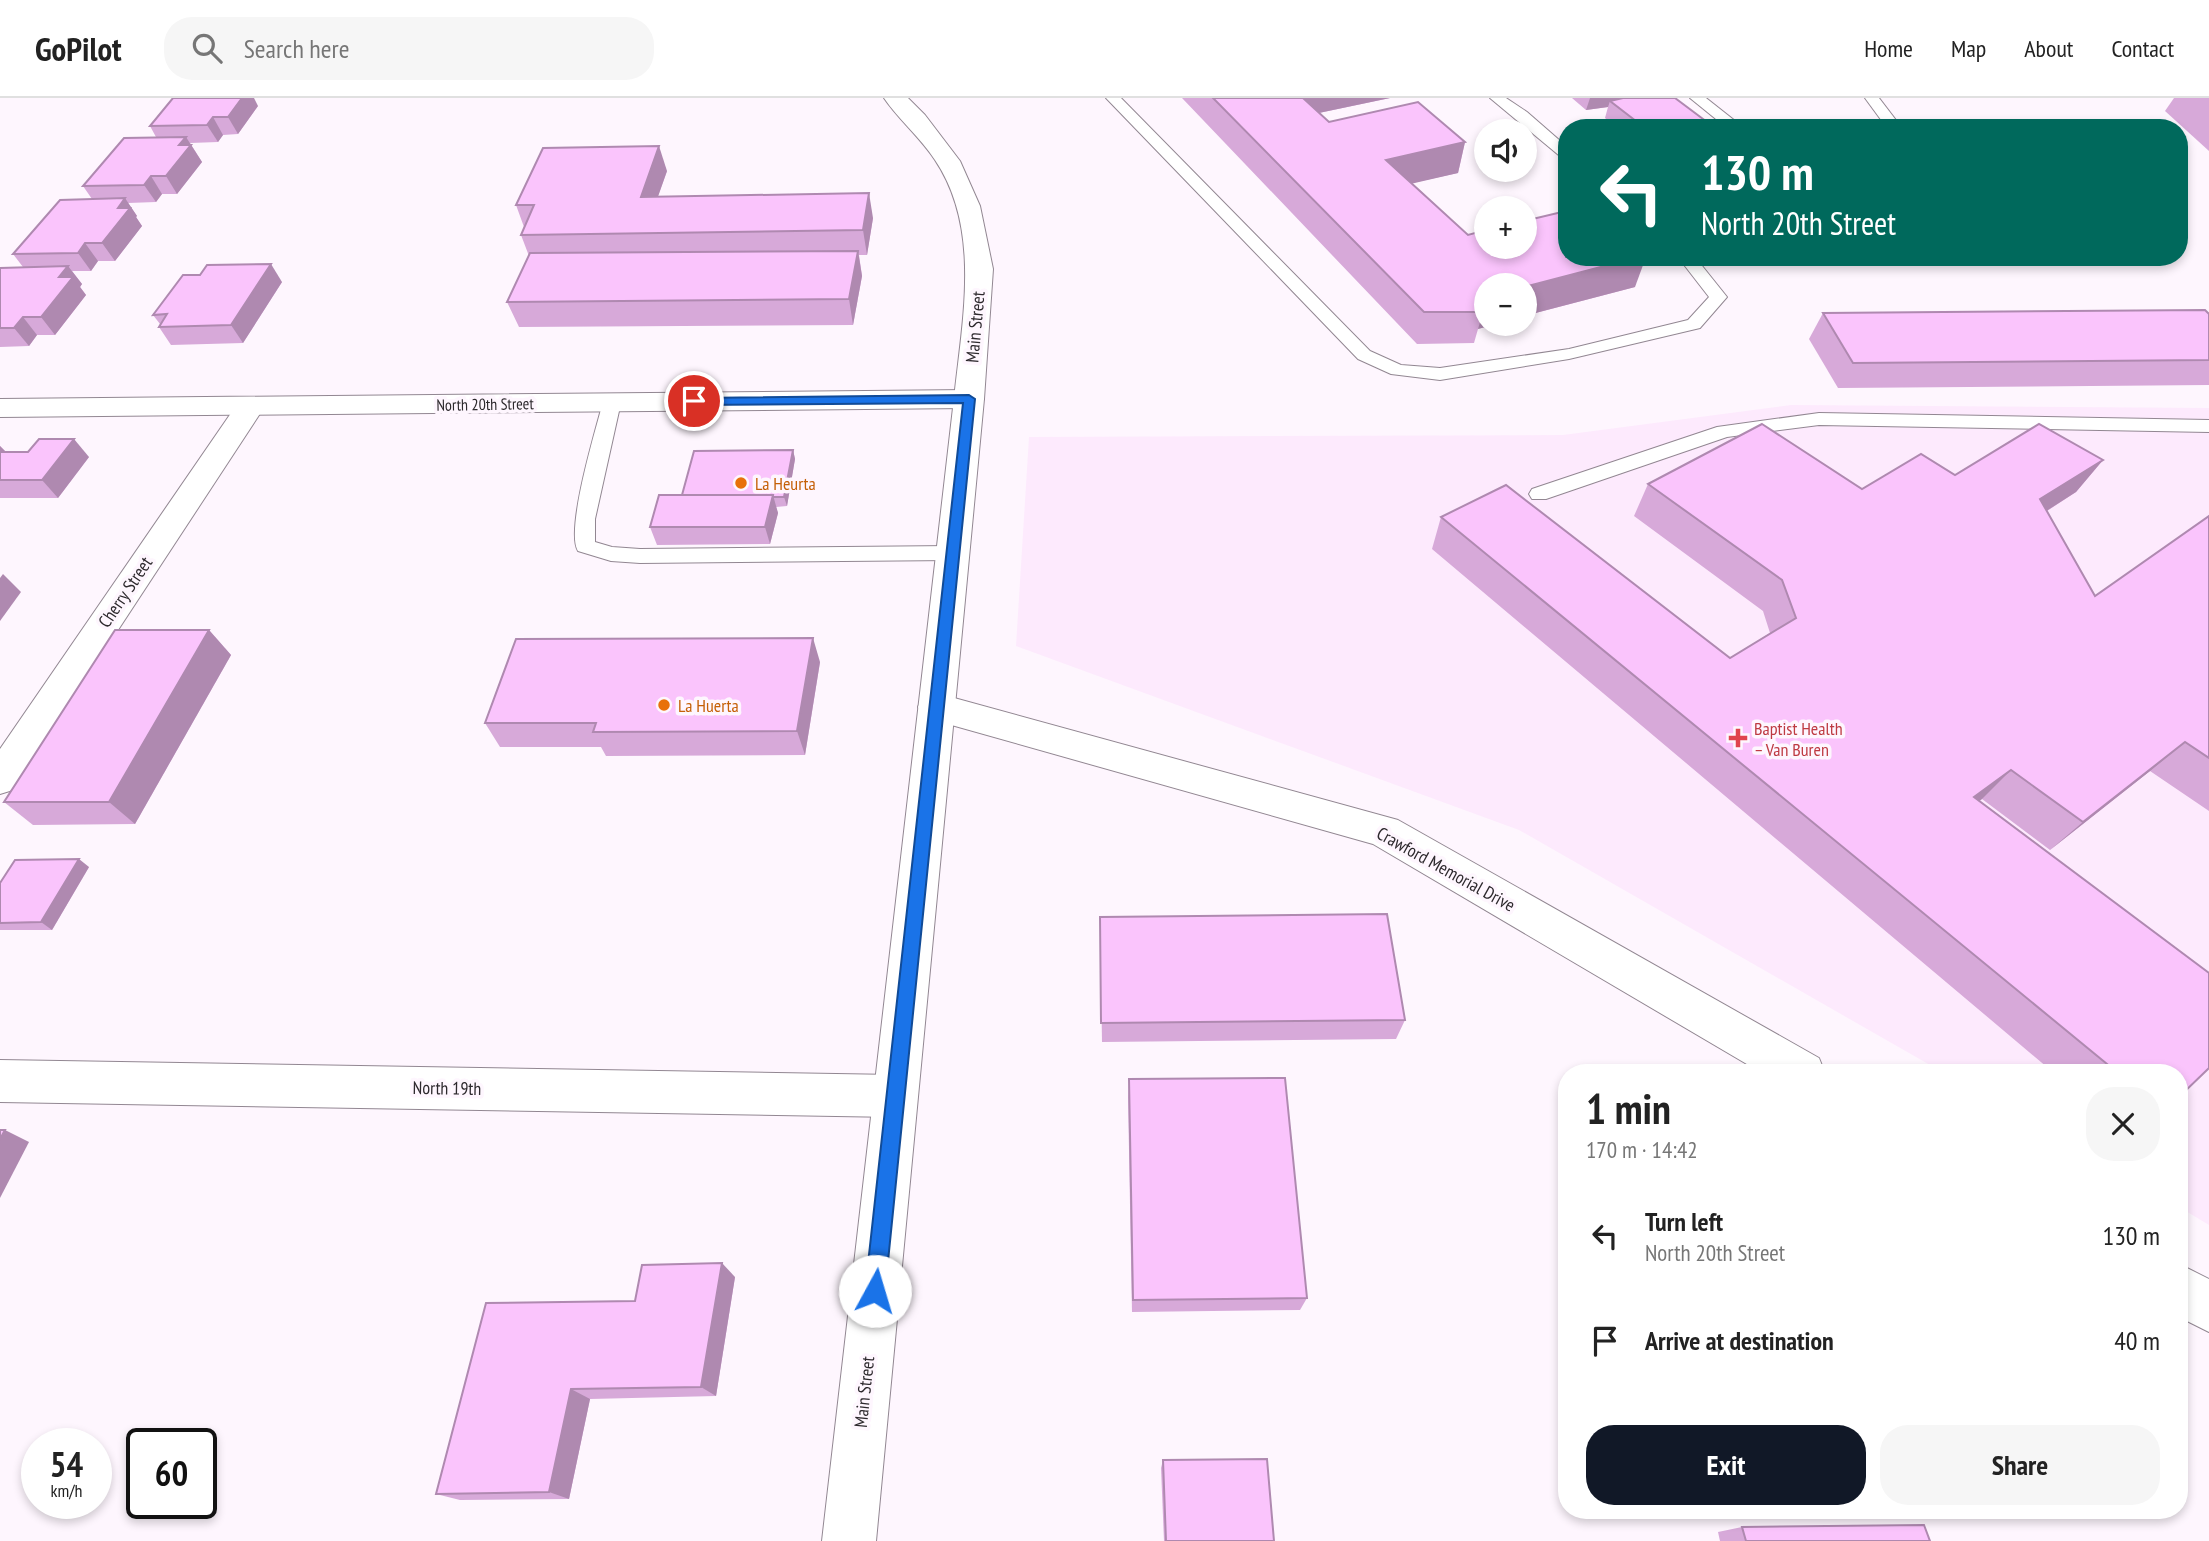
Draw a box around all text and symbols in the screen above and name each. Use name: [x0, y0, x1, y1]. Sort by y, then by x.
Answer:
search box: [164, 17, 654, 80]
text: GoPilot: [35, 27, 122, 70]
icon: search: [188, 29, 226, 67]
text: Search here: [244, 32, 349, 65]
text: Home: [1864, 33, 1913, 64]
text: Map: [1951, 33, 1986, 64]
text: About: [2024, 33, 2073, 64]
text: Contact: [2111, 33, 2174, 64]
map controls: [1474, 119, 1537, 336]
button: sound: [1474, 119, 1537, 182]
text: 130 m: [1701, 140, 1814, 204]
icon: left: [1586, 147, 1677, 238]
button: +: [1474, 196, 1537, 259]
text: North 20th Street: [1701, 202, 1896, 244]
button: −: [1474, 273, 1537, 336]
street label: Main Street: [960, 290, 990, 364]
pin: [664, 371, 724, 431]
icon: arrive: [675, 382, 713, 420]
street label: North 20th Street: [436, 393, 534, 415]
place label: La Heurta: [755, 472, 816, 495]
marker: La Heurta: [733, 475, 749, 491]
street label: Cherry Street: [93, 552, 157, 632]
place label: La Huerta: [678, 694, 739, 717]
marker: La Huerta: [656, 697, 672, 713]
place label: Baptist Health – Van Buren: [1754, 717, 1843, 761]
marker: Baptist Health – Van Buren: [1728, 728, 1748, 748]
street label: Crawford Memorial Drive: [1373, 821, 1519, 917]
street label: North 19th: [413, 1076, 481, 1100]
text: 1 min: [1586, 1081, 1671, 1136]
button: close: [2086, 1087, 2160, 1161]
text: 170 m · 14:42: [1586, 1135, 1698, 1164]
text: Turn left: [1645, 1205, 1723, 1238]
icon: left: [1586, 1217, 1624, 1255]
text: 130 m: [2102, 1219, 2160, 1252]
text: North 20th Street: [1645, 1238, 1785, 1267]
position arrow: [838, 1254, 912, 1328]
icon: arrive: [1586, 1322, 1624, 1360]
text: Arrive at destination: [1645, 1324, 1834, 1357]
text: 40 m: [2114, 1324, 2160, 1357]
street label: Main Street: [849, 1355, 879, 1429]
button: Exit: [1586, 1425, 1866, 1505]
button: Share: [1880, 1425, 2160, 1505]
speed limit sign: 60: [126, 1428, 217, 1519]
text: 54: [50, 1441, 83, 1487]
text: km/h: [51, 1479, 82, 1502]

